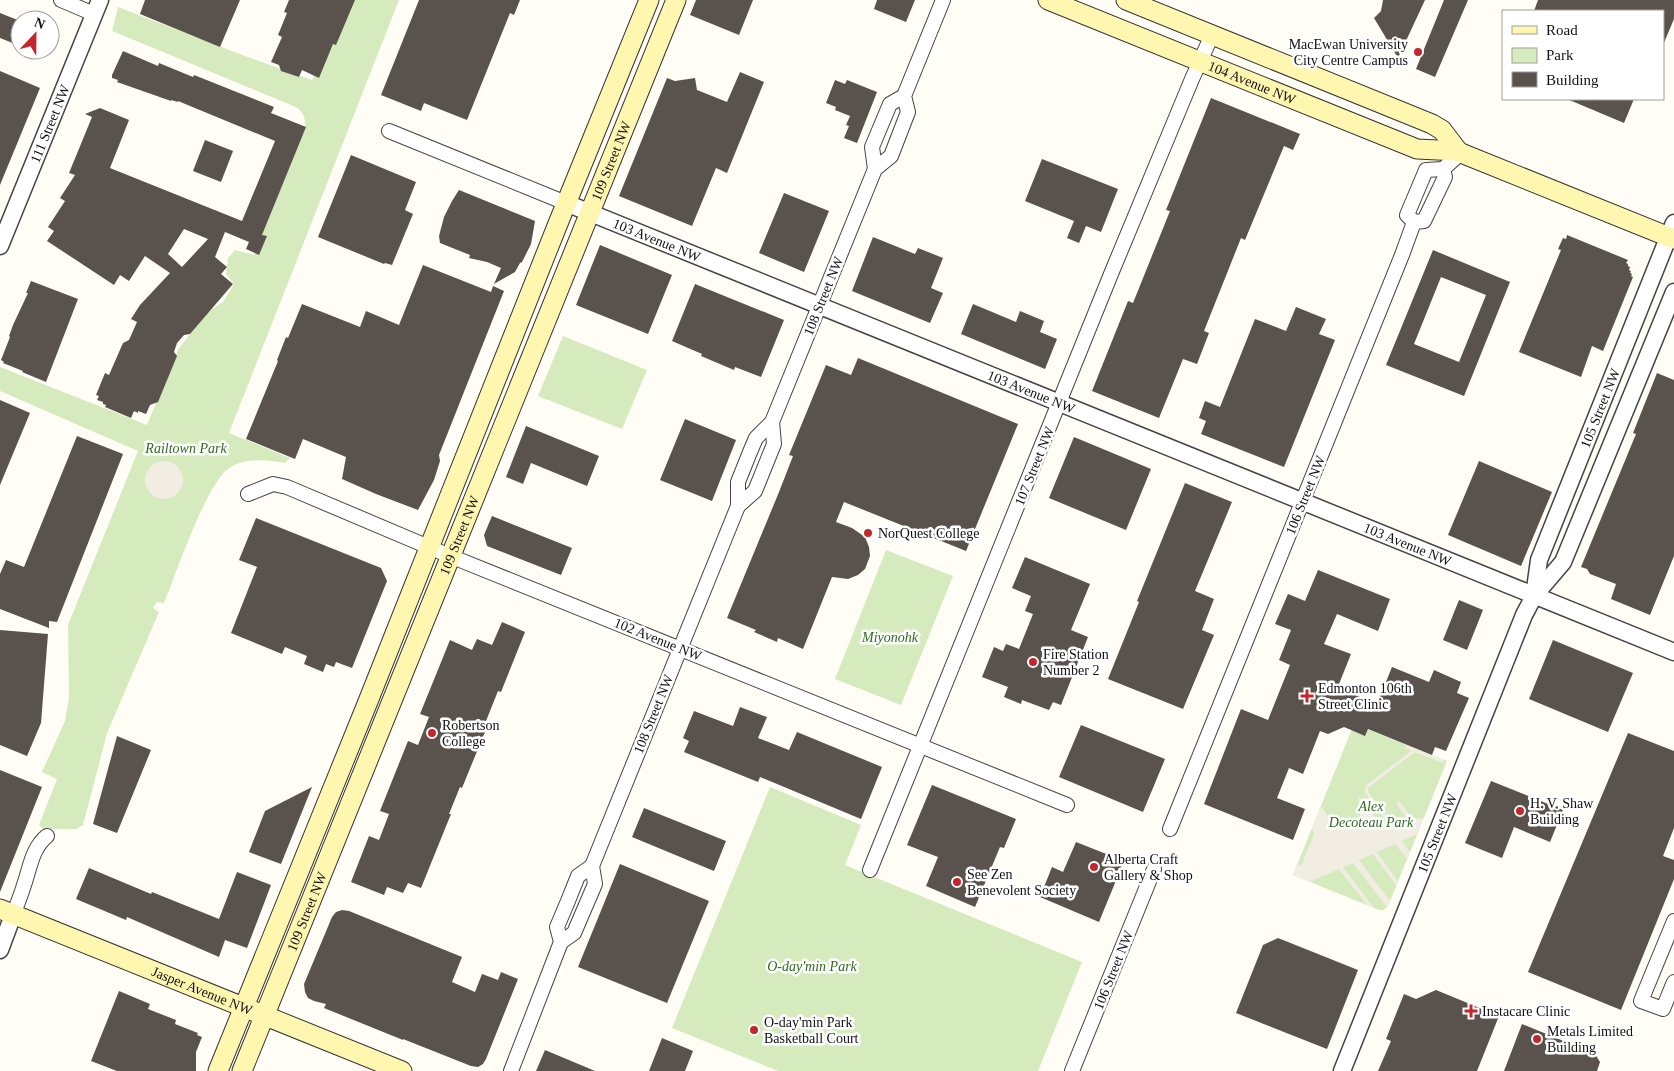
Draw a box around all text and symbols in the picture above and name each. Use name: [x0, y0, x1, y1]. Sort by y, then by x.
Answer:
north arrow: [10, 10, 60, 60]
legend: [1502, 10, 1664, 100]
text: N: [32, 15, 47, 32]
text: Road: [1546, 22, 1578, 38]
place label: MacEwan University City Centre Campus: [1289, 37, 1408, 68]
marker: MacEwan University City Centre Campus: [1412, 46, 1424, 58]
text: Park: [1546, 47, 1574, 63]
street label: 104 Avenue NW: [1206, 58, 1299, 108]
text: Building: [1546, 72, 1599, 88]
street label: 111 Street NW: [28, 82, 73, 165]
street label: 109 Street NW: [589, 119, 634, 203]
street label: 103 Avenue NW: [611, 216, 703, 265]
street label: 108 Street NW: [801, 254, 846, 338]
street label: 105 Street NW: [1578, 366, 1623, 450]
street label: 103 Avenue NW: [985, 368, 1078, 417]
street label: 107 Street NW: [1012, 424, 1057, 508]
park label: Railtown Park: [144, 441, 227, 456]
street label: 106 Street NW: [1283, 453, 1328, 537]
street label: 109 Street NW: [437, 493, 483, 577]
street label: 103 Avenue NW: [1361, 520, 1454, 569]
place label: NorQuest College: [878, 526, 979, 541]
marker: NorQuest College: [862, 527, 874, 539]
street label: 102 Avenue NW: [612, 615, 704, 664]
park label: Miyonohk: [861, 630, 919, 645]
place label: Fire Station Number 2: [1043, 647, 1109, 678]
marker: Fire Station Number 2: [1027, 656, 1039, 668]
street label: 108 Street NW: [631, 672, 676, 756]
place label: Edmonton 106th Street Clinic: [1318, 681, 1412, 712]
marker: Edmonton 106th Street Clinic: [1300, 689, 1314, 703]
place label: Robertson College: [442, 718, 500, 749]
marker: Robertson College: [426, 727, 438, 739]
street label: 105 Street NW: [1415, 791, 1460, 875]
place label: H. V. Shaw Building: [1530, 796, 1594, 827]
park label: Alex Decoteau Park: [1328, 799, 1414, 830]
marker: H. V. Shaw Building: [1514, 805, 1526, 817]
place label: Alberta Craft Gallery & Shop: [1104, 852, 1193, 883]
marker: Alberta Craft Gallery & Shop: [1088, 861, 1100, 873]
place label: See Zen Benevolent Society: [967, 867, 1076, 898]
street label: 109 Street NW: [284, 869, 330, 954]
marker: See Zen Benevolent Society: [951, 876, 963, 888]
street label: 106 Street NW: [1091, 928, 1136, 1012]
park label: O-day'min Park: [767, 959, 858, 974]
street label: Jasper Avenue NW: [150, 964, 255, 1018]
marker: Instacare Clinic: [1464, 1004, 1478, 1018]
place label: Instacare Clinic: [1482, 1004, 1570, 1019]
place label: O-day'min Park Basketball Court: [764, 1015, 859, 1046]
marker: O-day'min Park Basketball Court: [748, 1024, 760, 1036]
place label: Metals Limited Building: [1547, 1024, 1633, 1055]
marker: Metals Limited Building: [1531, 1033, 1543, 1045]

